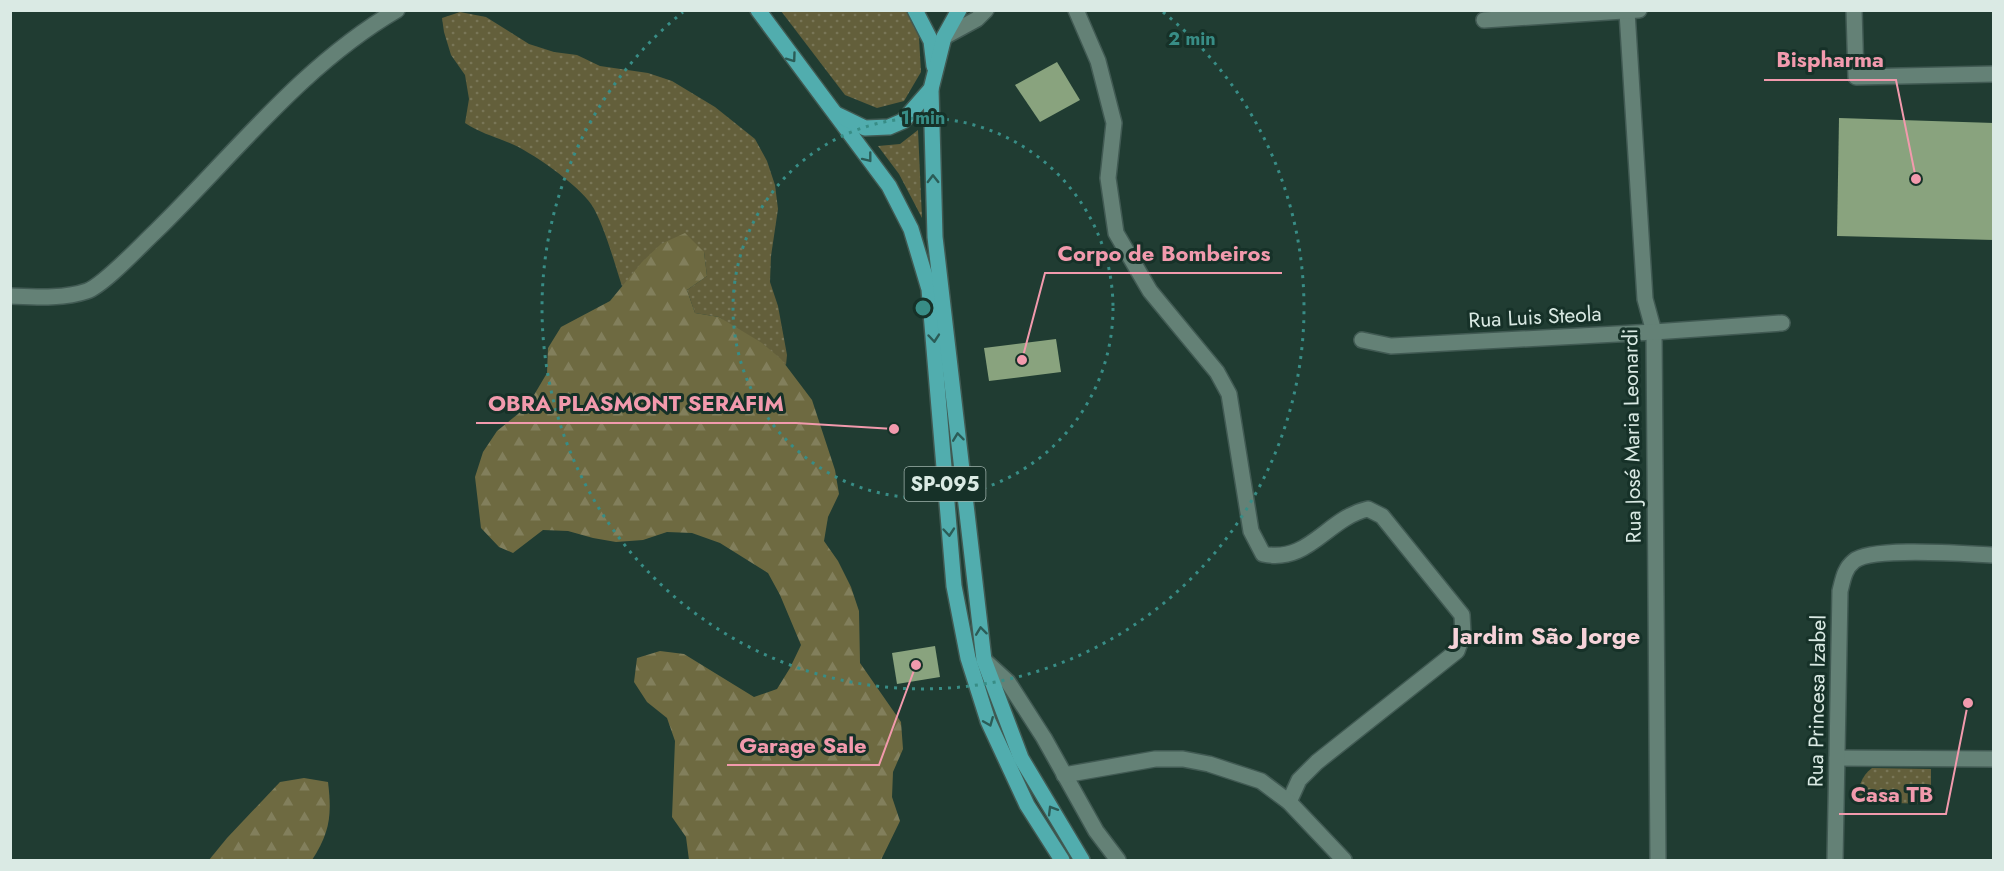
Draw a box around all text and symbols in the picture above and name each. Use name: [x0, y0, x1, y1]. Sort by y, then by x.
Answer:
text: 2 min: [1168, 26, 1216, 52]
callout: Bispharma: [1764, 40, 1896, 80]
text: Bispharma: [1776, 43, 1884, 75]
one-way arrow: [785, 51, 796, 62]
text: 1 min: [901, 105, 945, 131]
one-way arrow: [860, 151, 871, 162]
one-way arrow: [927, 174, 939, 183]
callout: Corpo de Bombeiros: [1045, 233, 1282, 273]
text: Corpo de Bombeiros: [1058, 237, 1270, 269]
centre of rings: [913, 298, 933, 318]
street label: Rua Luis Steola: [1468, 299, 1602, 335]
street label: Rua José Maria Leonardi: [1615, 328, 1649, 544]
one-way arrow: [927, 333, 940, 342]
callout: OBRA PLASMONT SERAFIM: [476, 383, 796, 423]
text: OBRA PLASMONT SERAFIM: [488, 387, 784, 419]
one-way arrow: [952, 433, 965, 442]
road number: SP-095: [904, 467, 986, 501]
one-way arrow: [942, 528, 955, 537]
street label: Rua Princesa Izabel: [1800, 615, 1834, 787]
district label: Jardim São Jorge: [1448, 618, 1640, 653]
one-way arrow: [975, 626, 987, 636]
one-way arrow: [982, 716, 994, 727]
callout: Garage Sale: [727, 725, 879, 765]
text: Garage Sale: [739, 729, 867, 761]
callout: Casa TB: [1839, 774, 1946, 814]
text: Casa TB: [1851, 778, 1933, 810]
one-way arrow: [1048, 806, 1060, 816]

